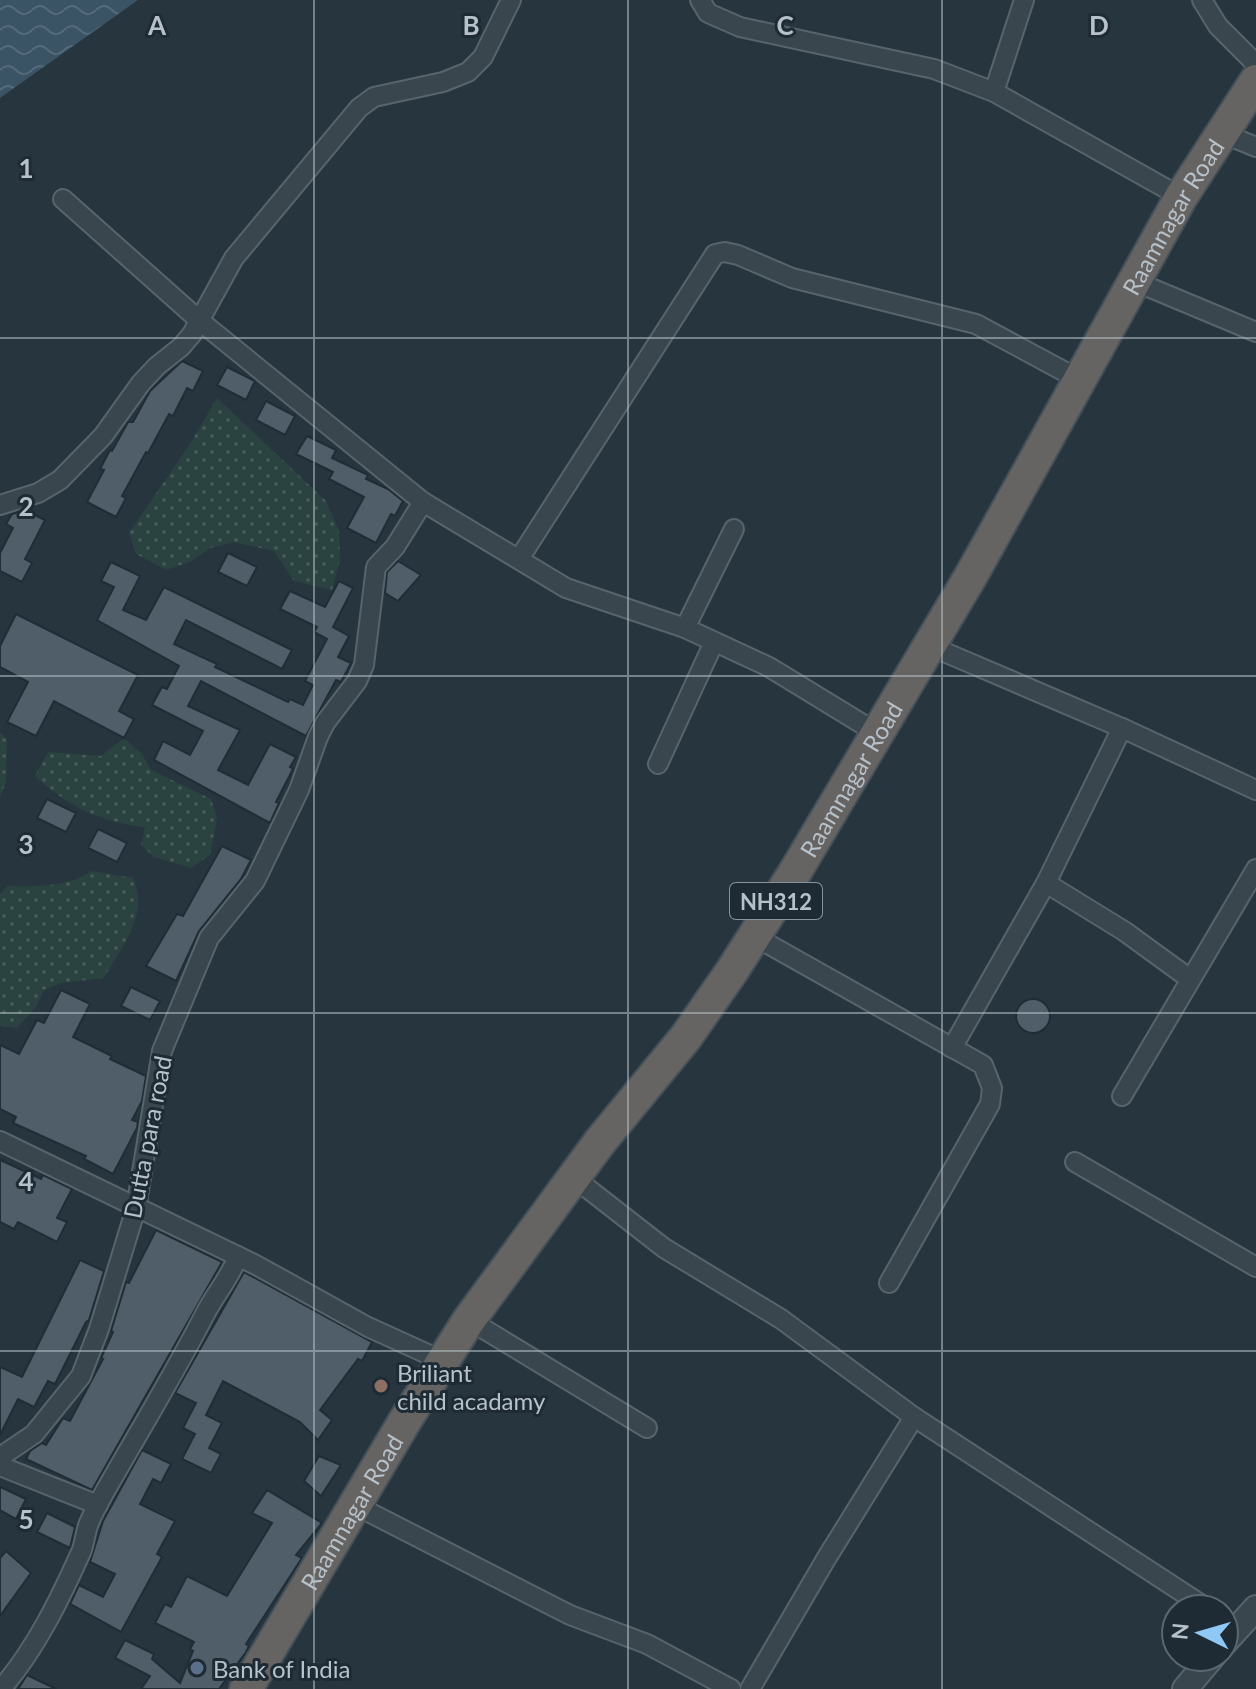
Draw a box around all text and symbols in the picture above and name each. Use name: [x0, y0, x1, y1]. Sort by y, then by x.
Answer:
text: A: [147, 9, 167, 41]
text: B: [462, 9, 480, 41]
text: C: [776, 9, 794, 41]
text: D: [1089, 9, 1109, 41]
street label: Raamnagar Road: [1115, 133, 1229, 300]
text: 1: [18, 152, 34, 184]
text: 2: [18, 490, 34, 522]
street label: Raamnagar Road: [793, 696, 908, 862]
text: 3: [18, 828, 34, 860]
road number: NH312: [730, 883, 822, 919]
street label: Dutta para road: [117, 1053, 177, 1221]
text: 4: [18, 1165, 34, 1197]
place label: Briliant child acadamy: [397, 1358, 546, 1415]
marker: Briliant child acadamy: [372, 1377, 390, 1395]
street label: Raamnagar Road: [294, 1429, 408, 1595]
text: 5: [18, 1503, 34, 1535]
north arrow: [1160, 1593, 1240, 1673]
text: N: [1165, 1622, 1194, 1641]
place label: Bank of India: [213, 1654, 351, 1683]
marker: Bank of India: [188, 1659, 206, 1677]

